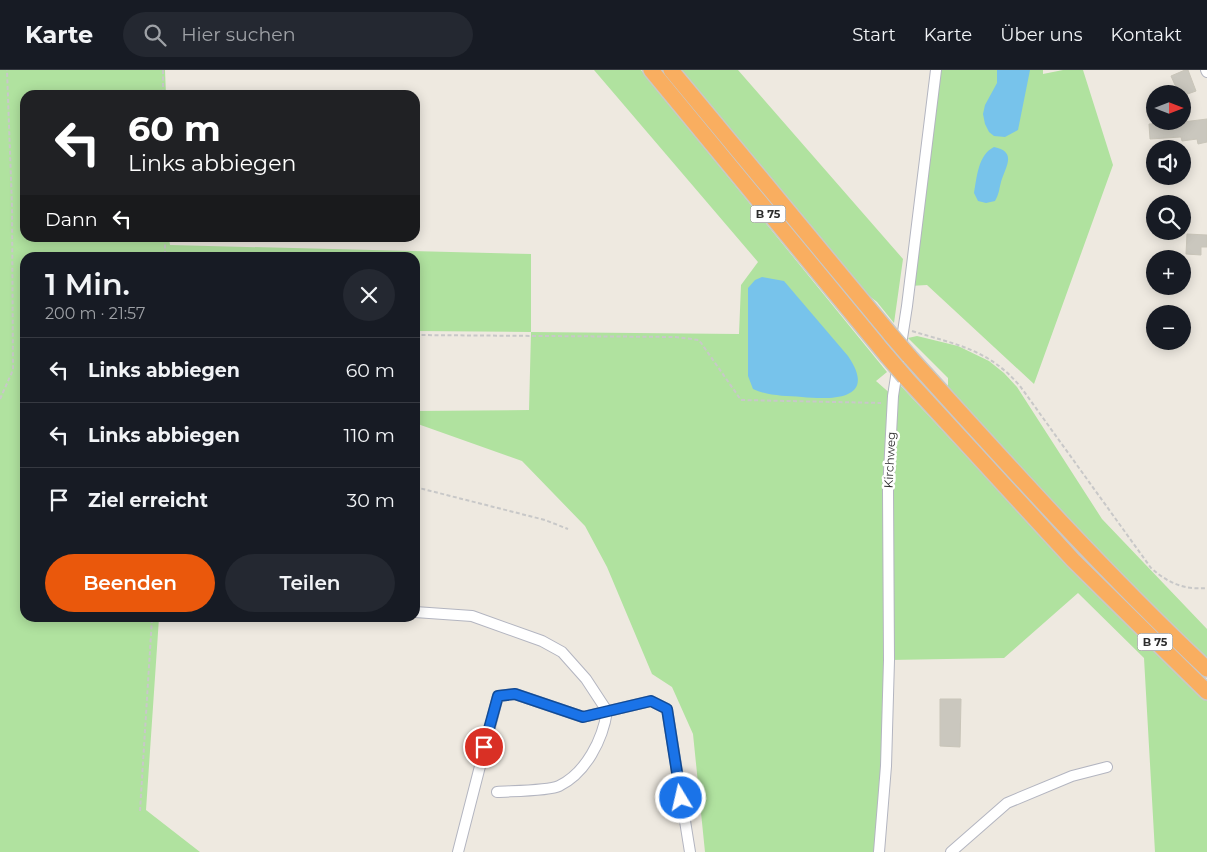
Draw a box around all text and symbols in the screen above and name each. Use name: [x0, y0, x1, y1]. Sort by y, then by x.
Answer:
search box: [123, 12, 473, 57]
text: Karte: [25, 20, 93, 49]
icon: search: [141, 21, 169, 49]
text: Hier suchen: [181, 23, 296, 46]
text: Start: [852, 24, 896, 46]
text: Karte: [924, 24, 972, 46]
text: Über uns: [1000, 24, 1083, 46]
text: Kontakt: [1111, 24, 1182, 46]
north arrow: [1146, 85, 1191, 130]
map controls: [1146, 85, 1191, 350]
text: 60 m: [128, 107, 221, 150]
icon: left: [45, 110, 110, 175]
button: sound: [1146, 140, 1191, 185]
text: Links abbiegen: [128, 150, 296, 177]
button: search: [1146, 195, 1191, 240]
icon: left: [108, 205, 136, 233]
road number: B 75: [750, 206, 786, 222]
text: Dann: [45, 208, 98, 231]
button: +: [1146, 250, 1191, 295]
text: 1 Min.: [45, 266, 130, 303]
button: close: [343, 269, 395, 321]
text: 200 m · 21:57: [45, 304, 145, 323]
button: −: [1146, 305, 1191, 350]
icon: left: [45, 356, 73, 384]
text: Links abbiegen: [88, 359, 240, 382]
text: 60 m: [346, 359, 395, 382]
icon: left: [45, 421, 73, 449]
text: Links abbiegen: [88, 424, 240, 447]
text: 110 m: [344, 424, 395, 447]
street label: Kirchweg: [881, 431, 898, 489]
icon: arrive: [45, 486, 73, 514]
text: Ziel erreicht: [88, 489, 208, 512]
text: 30 m: [347, 489, 395, 512]
button: Beenden: [45, 554, 215, 612]
button: Teilen: [225, 554, 395, 612]
road number: B 75: [1138, 634, 1172, 650]
pin: [463, 726, 505, 768]
icon: arrive: [470, 733, 498, 761]
position arrow: [654, 771, 706, 823]

